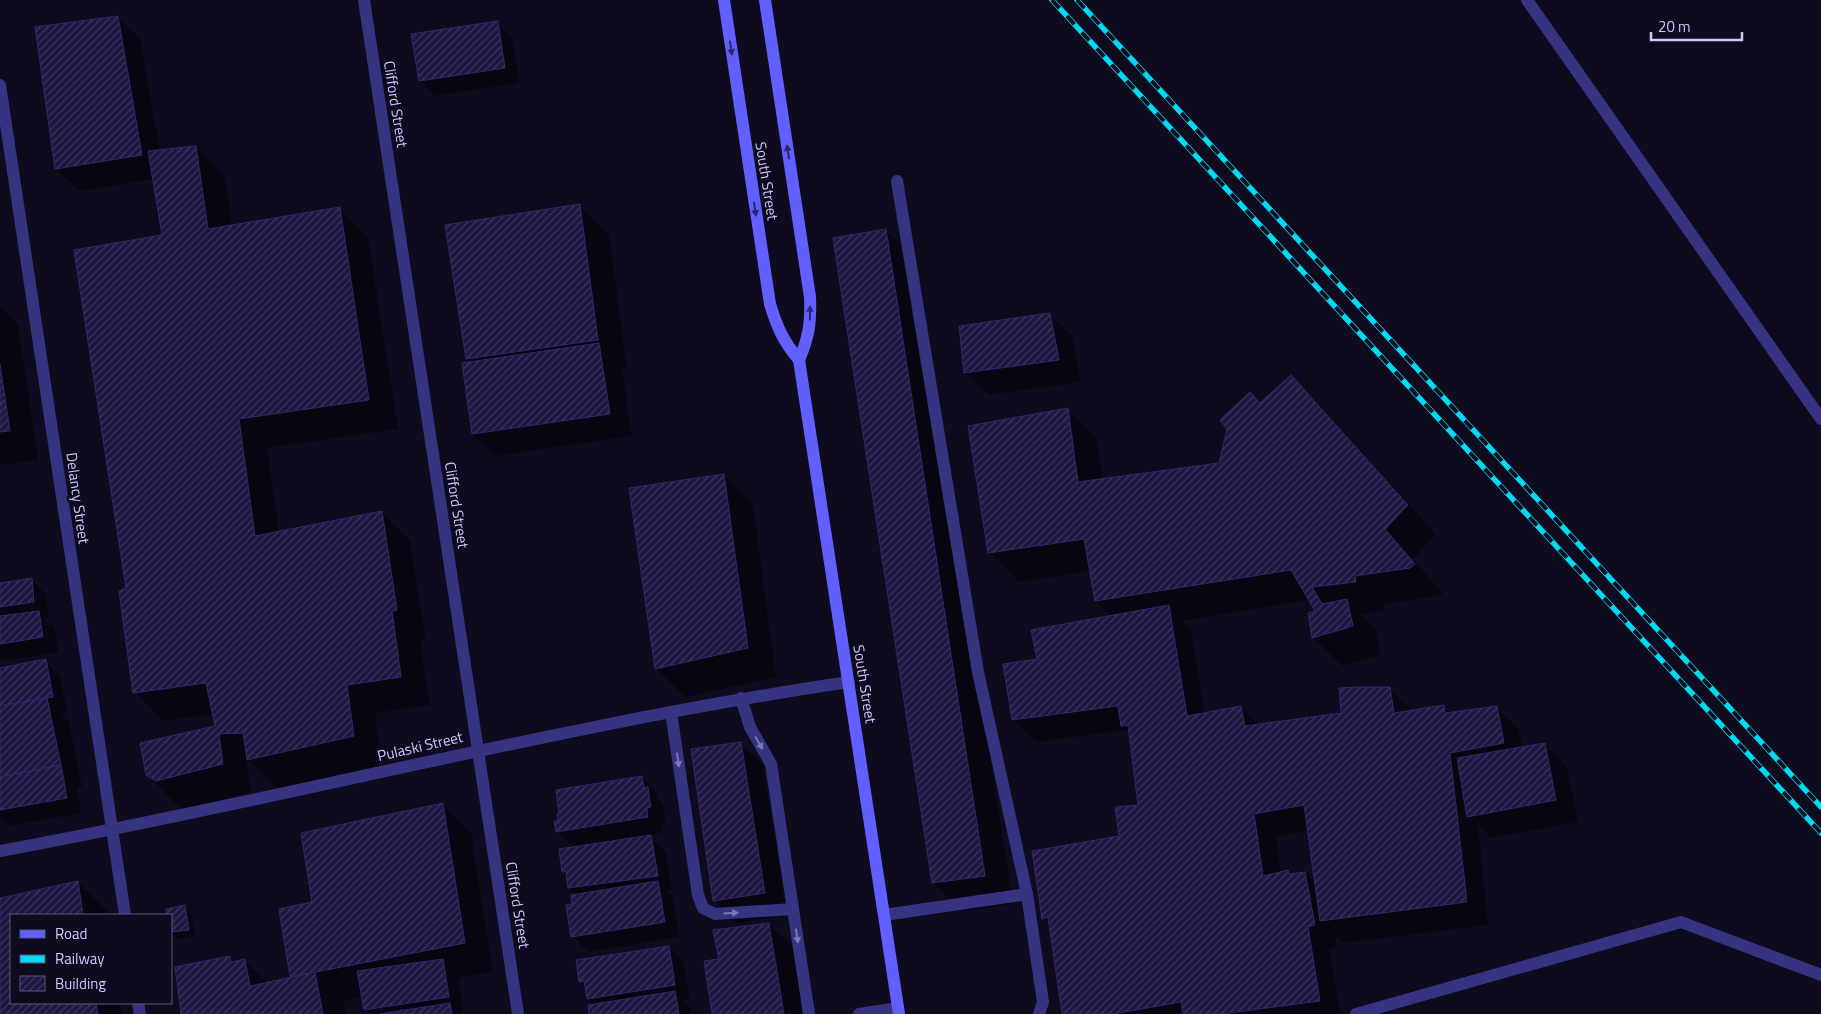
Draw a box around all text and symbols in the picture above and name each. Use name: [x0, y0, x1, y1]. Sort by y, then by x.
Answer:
scale bar: [1651, 10, 1742, 42]
text: 20 m: [1658, 15, 1691, 38]
one-way arrow: [727, 41, 735, 57]
street label: Clifford Street: [378, 59, 414, 150]
street label: South Street: [749, 140, 785, 223]
one-way arrow: [784, 144, 792, 160]
one-way arrow: [752, 201, 760, 217]
one-way arrow: [806, 305, 814, 321]
street label: Delancy Street: [60, 451, 96, 546]
street label: Clifford Street: [439, 460, 475, 551]
street label: South Street: [847, 643, 883, 726]
street label: Pulaski Street: [375, 725, 466, 767]
one-way arrow: [755, 736, 763, 751]
one-way arrow: [674, 753, 682, 769]
street label: Clifford Street: [500, 860, 536, 951]
one-way arrow: [724, 909, 740, 917]
legend: [10, 914, 172, 1004]
text: Road: [55, 922, 87, 945]
one-way arrow: [793, 928, 801, 944]
text: Railway: [55, 947, 105, 970]
text: Building: [55, 972, 106, 995]

